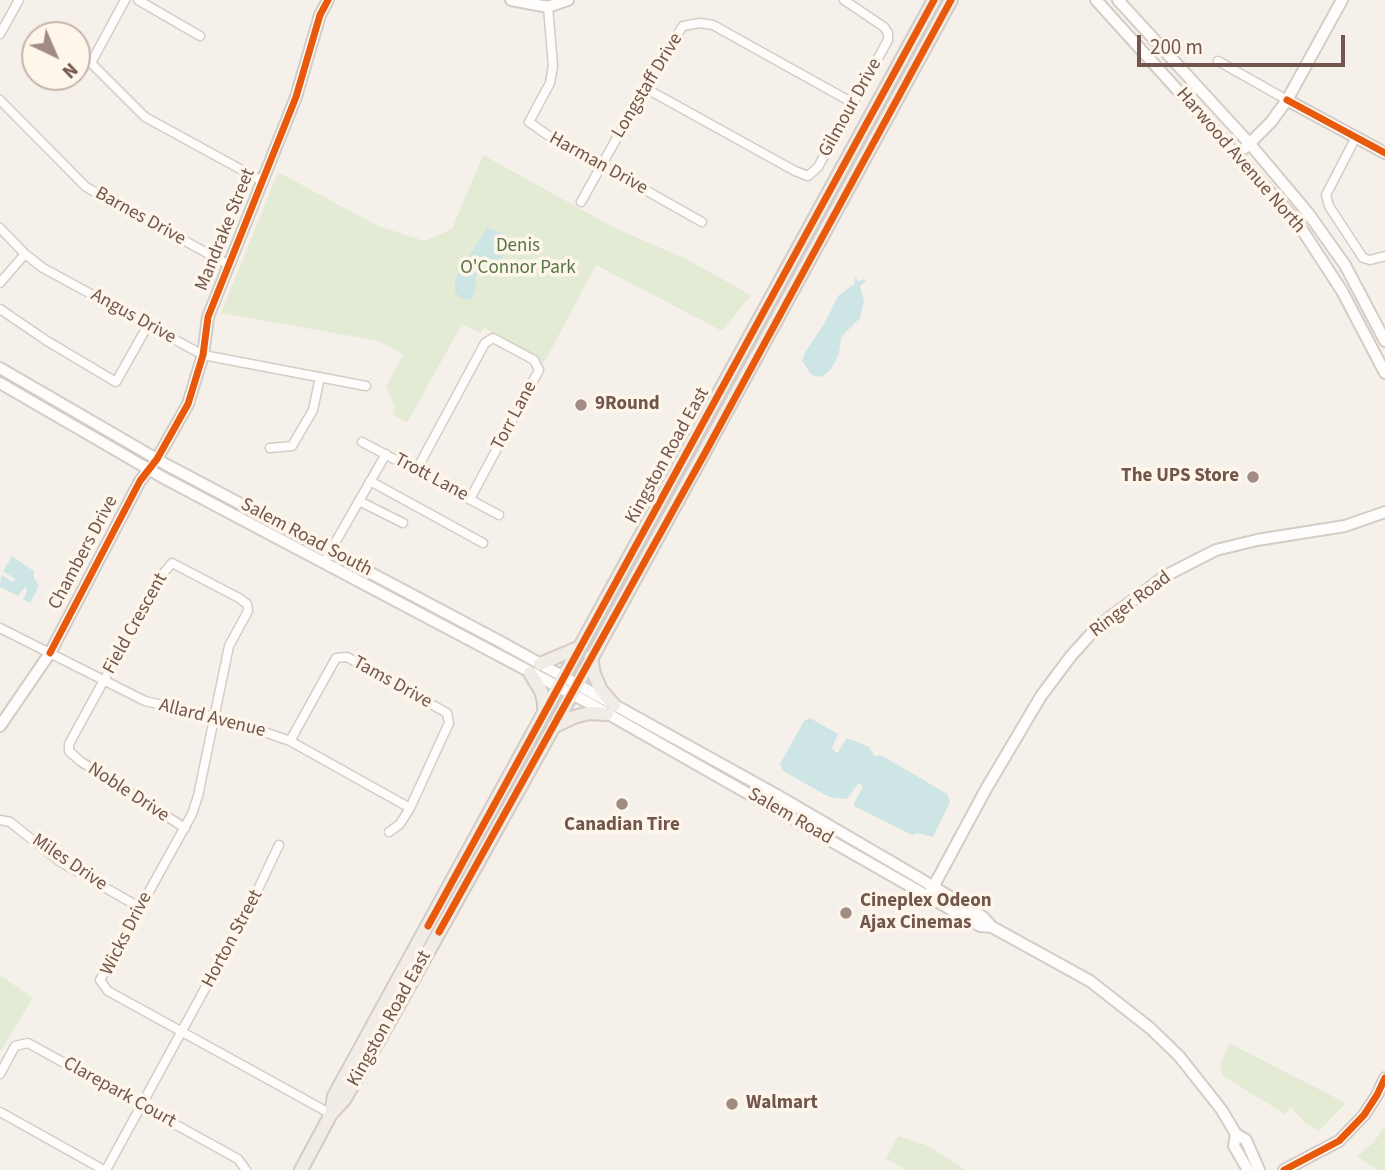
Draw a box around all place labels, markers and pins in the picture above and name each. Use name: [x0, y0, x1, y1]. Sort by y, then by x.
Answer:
place label: 9Round: [595, 394, 660, 416]
marker: 9Round: [573, 397, 589, 413]
place label: The UPS Store: [1121, 466, 1239, 488]
marker: The UPS Store: [1245, 469, 1261, 485]
marker: Canadian Tire: [614, 796, 630, 812]
place label: Canadian Tire: [564, 815, 680, 837]
place label: Cineplex Odeon Ajax Cinemas: [860, 891, 992, 935]
marker: Cineplex Odeon Ajax Cinemas: [838, 905, 854, 921]
place label: Walmart: [746, 1093, 818, 1115]
marker: Walmart: [724, 1096, 740, 1112]

